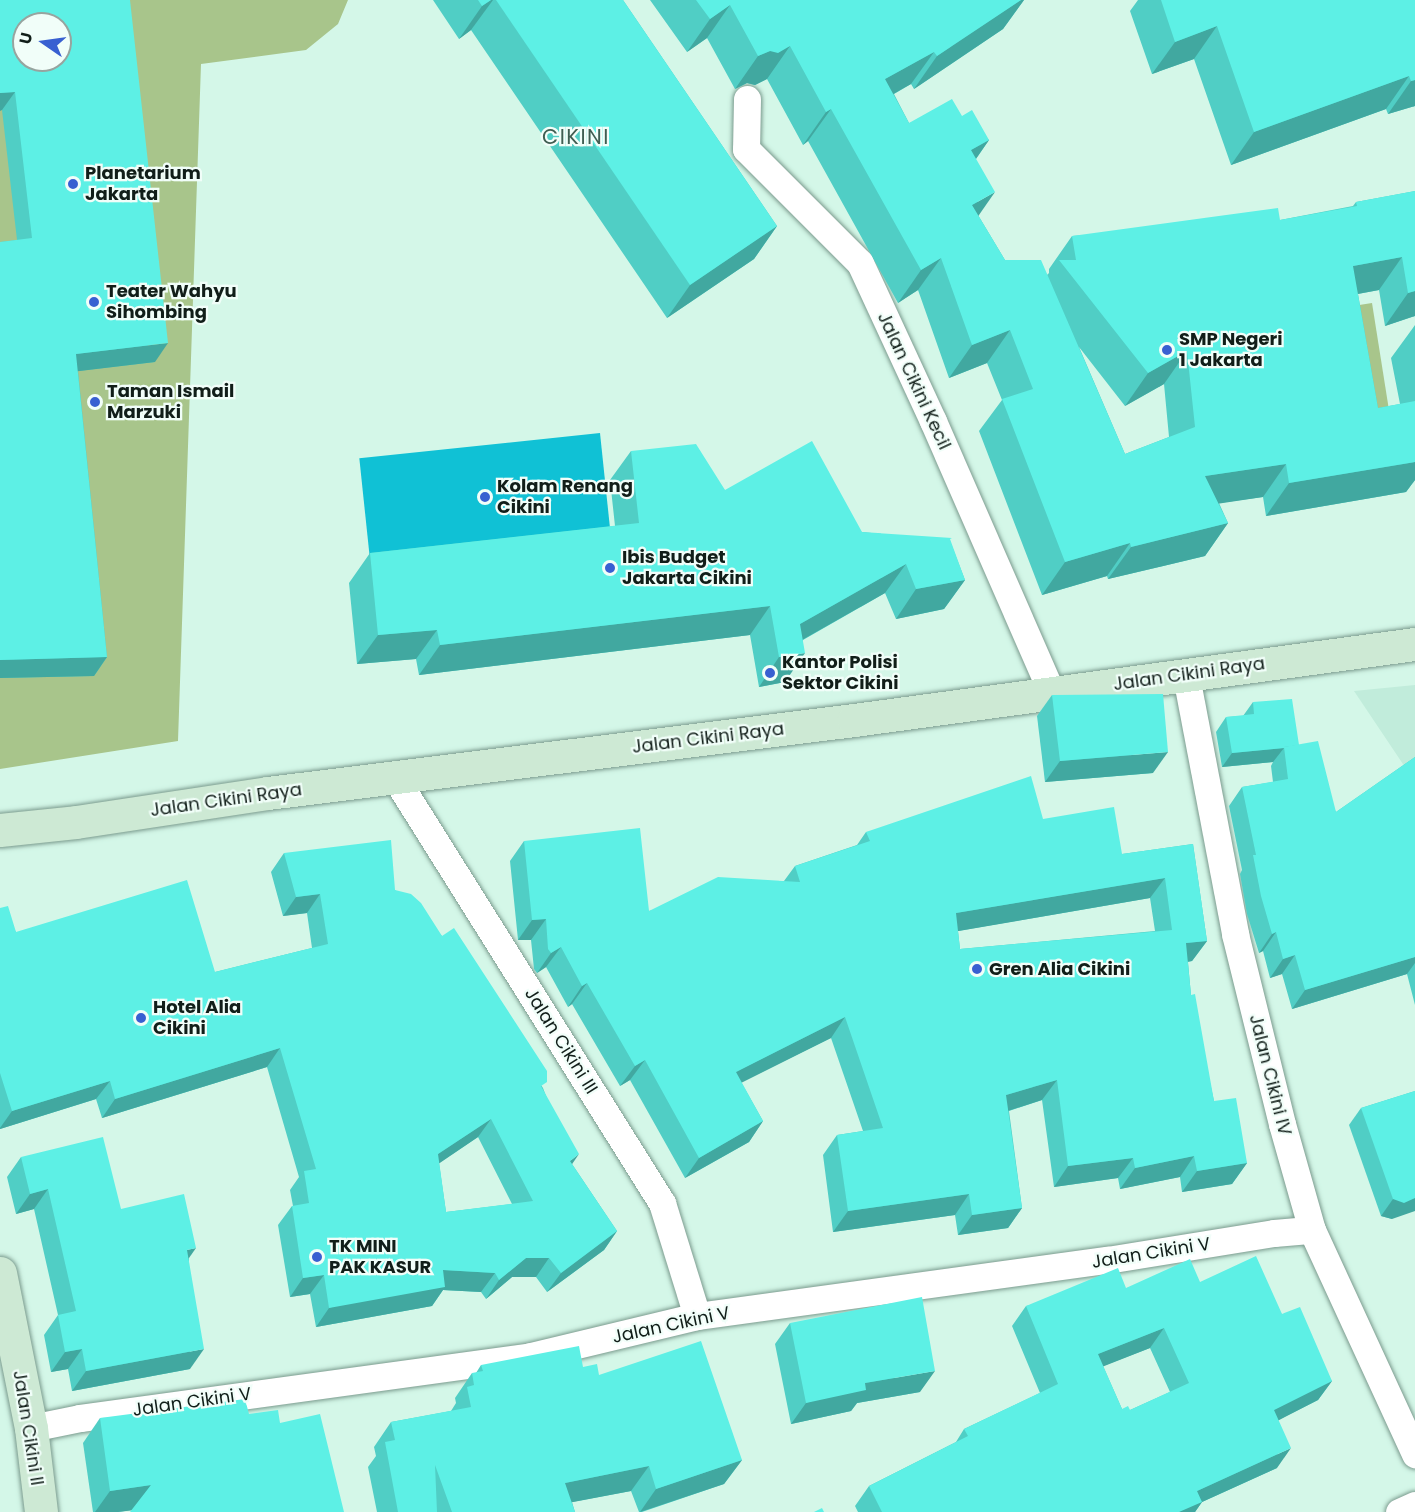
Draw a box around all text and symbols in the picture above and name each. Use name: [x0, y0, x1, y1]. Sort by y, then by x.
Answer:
north arrow: [12, 12, 72, 72]
text: U: [13, 30, 38, 46]
district label: CIKINI: [542, 124, 610, 150]
place label: Planetarium Jakarta: [85, 163, 201, 206]
marker: Planetarium Jakarta: [66, 177, 80, 191]
place label: Teater Wahyu Sihombing: [106, 281, 237, 324]
marker: Teater Wahyu Sihombing: [87, 295, 101, 309]
street label: Jalan Cikini Kecil: [873, 309, 955, 453]
place label: SMP Negeri 1 Jakarta: [1179, 329, 1283, 372]
marker: SMP Negeri 1 Jakarta: [1160, 343, 1174, 357]
place label: Taman Ismail Marzuki: [107, 381, 234, 424]
marker: Taman Ismail Marzuki: [88, 395, 102, 409]
place label: Kolam Renang Cikini: [497, 476, 633, 518]
marker: Kolam Renang Cikini: [478, 490, 492, 504]
place label: Ibis Budget Jakarta Cikini: [622, 547, 752, 590]
marker: Ibis Budget Jakarta Cikini: [603, 561, 617, 575]
place label: Kantor Polisi Sektor Cikini: [782, 652, 898, 694]
street label: Jalan Cikini Raya: [1112, 653, 1266, 695]
marker: Kantor Polisi Sektor Cikini: [763, 666, 777, 680]
street label: Jalan Cikini Raya: [631, 718, 785, 758]
street label: Jalan Cikini Raya: [149, 779, 303, 821]
place label: Gren Alia Cikini: [989, 958, 1130, 980]
marker: Gren Alia Cikini: [970, 962, 984, 976]
street label: Jalan Cikini III: [520, 984, 602, 1098]
place label: Hotel Alia Cikini: [153, 997, 241, 1040]
marker: Hotel Alia Cikini: [134, 1011, 148, 1025]
street label: Jalan Cikini IV: [1245, 1012, 1295, 1138]
street label: Jalan Cikini V: [1090, 1233, 1212, 1273]
place label: TK MINI PAK KASUR: [329, 1236, 431, 1278]
marker: TK MINI PAK KASUR: [310, 1250, 324, 1264]
street label: Jalan Cikini V: [610, 1302, 732, 1348]
street label: Jalan Cikini II: [8, 1369, 48, 1487]
street label: Jalan Cikini V: [131, 1383, 253, 1421]

